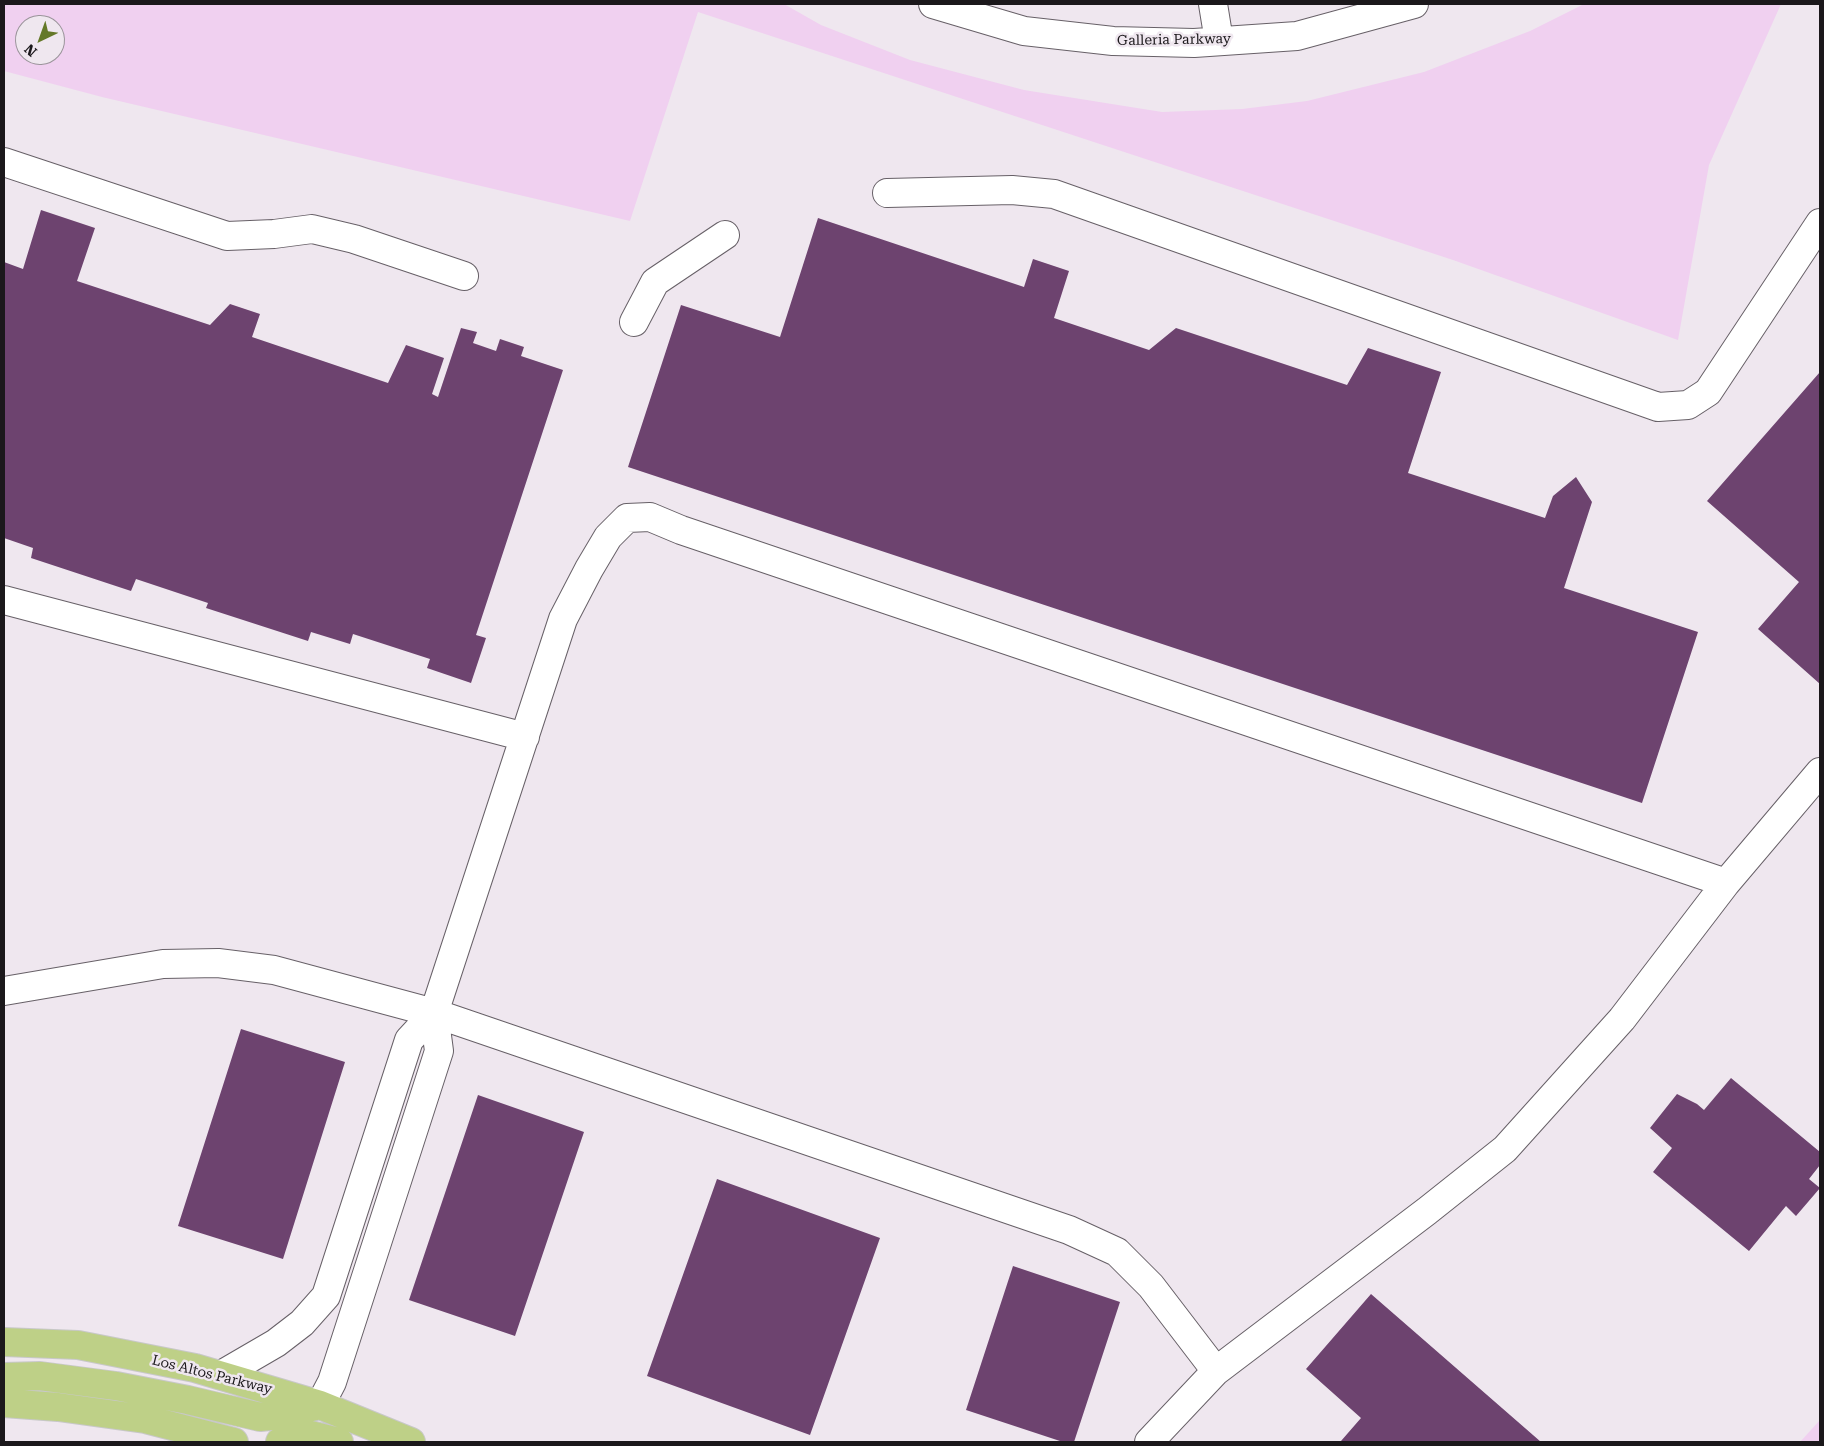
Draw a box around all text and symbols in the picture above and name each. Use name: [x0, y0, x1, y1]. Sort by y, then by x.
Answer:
north arrow: [15, 15, 65, 65]
street label: Galleria Parkway: [1117, 31, 1231, 49]
text: N: [21, 41, 40, 60]
street label: Los Altos Parkway: [150, 1352, 274, 1398]

